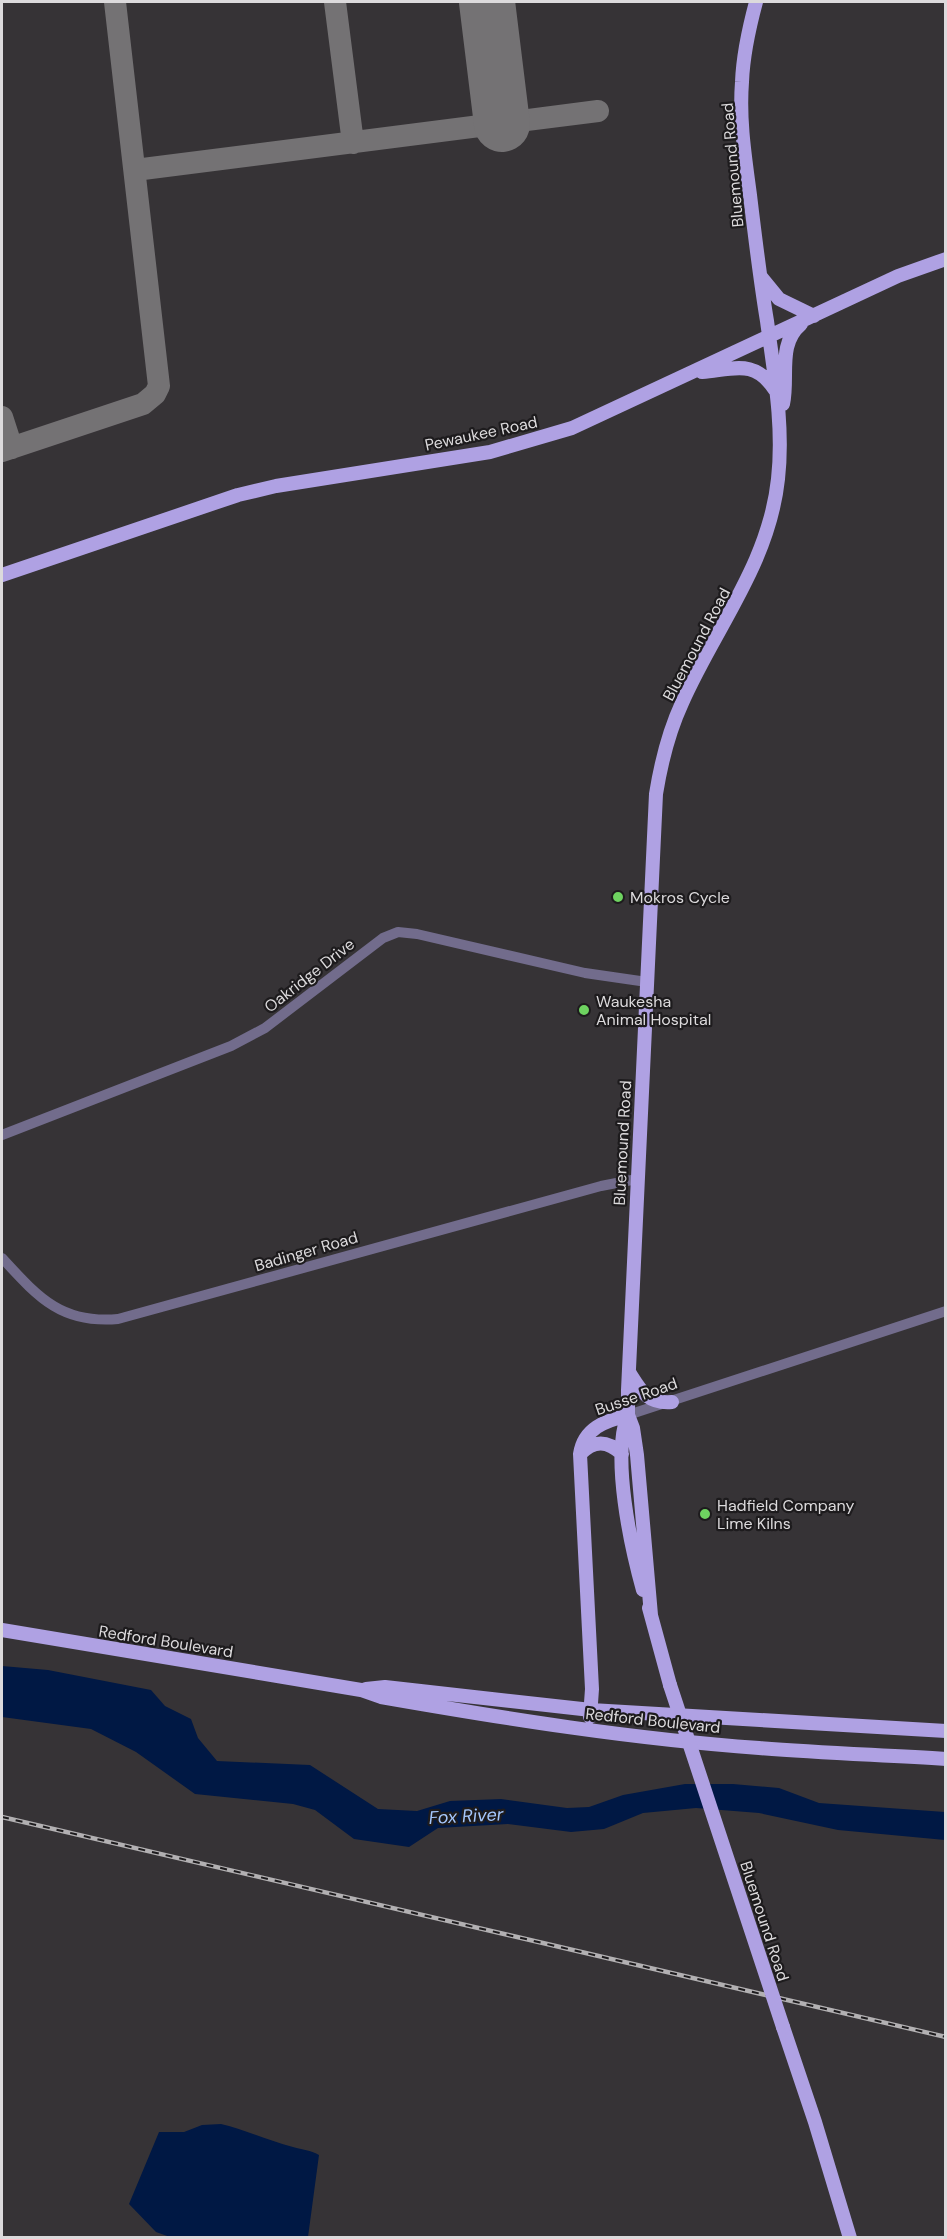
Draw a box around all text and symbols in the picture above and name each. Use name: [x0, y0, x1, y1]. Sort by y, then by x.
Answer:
street label: Bluemound Road: [717, 102, 748, 228]
street label: Pewaukee Road: [423, 411, 539, 456]
street label: Bluemound Road: [658, 584, 735, 704]
place label: Mokros Cycle: [630, 887, 730, 908]
marker: Mokros Cycle: [611, 890, 625, 904]
street label: Oakridge Drive: [260, 934, 359, 1017]
place label: Waukesha Animal Hospital: [596, 991, 711, 1030]
marker: Waukesha Animal Hospital: [577, 1003, 591, 1017]
street label: Bluemound Road: [609, 1080, 636, 1206]
street label: Badinger Road: [252, 1227, 360, 1276]
street label: Busse Road: [592, 1373, 680, 1420]
place label: Hadfield Company Lime Kilns: [717, 1495, 854, 1534]
marker: Hadfield Company Lime Kilns: [698, 1507, 712, 1521]
street label: Redford Boulevard: [97, 1621, 235, 1662]
street label: Redford Boulevard: [584, 1703, 722, 1738]
water label: Fox River: [428, 1802, 505, 1830]
street label: Bluemound Road: [735, 1858, 794, 1984]

